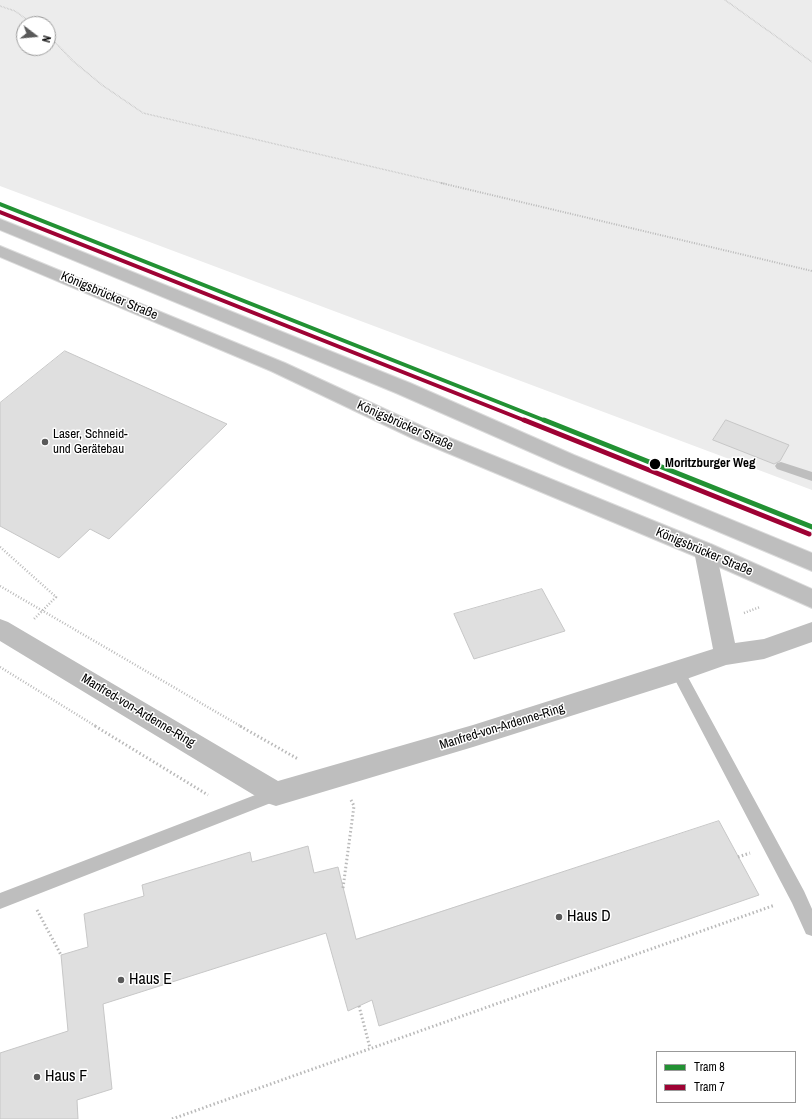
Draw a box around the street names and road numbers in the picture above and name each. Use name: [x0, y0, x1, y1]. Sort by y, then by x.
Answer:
street label: Königsbrücker Straße: [58, 269, 160, 323]
street label: Königsbrücker Straße: [354, 398, 456, 454]
street label: Königsbrücker Straße: [653, 525, 755, 579]
street label: Manfred-von-Ardenne-Ring: [78, 671, 198, 751]
street label: Manfred-von-Ardenne-Ring: [438, 701, 566, 753]

